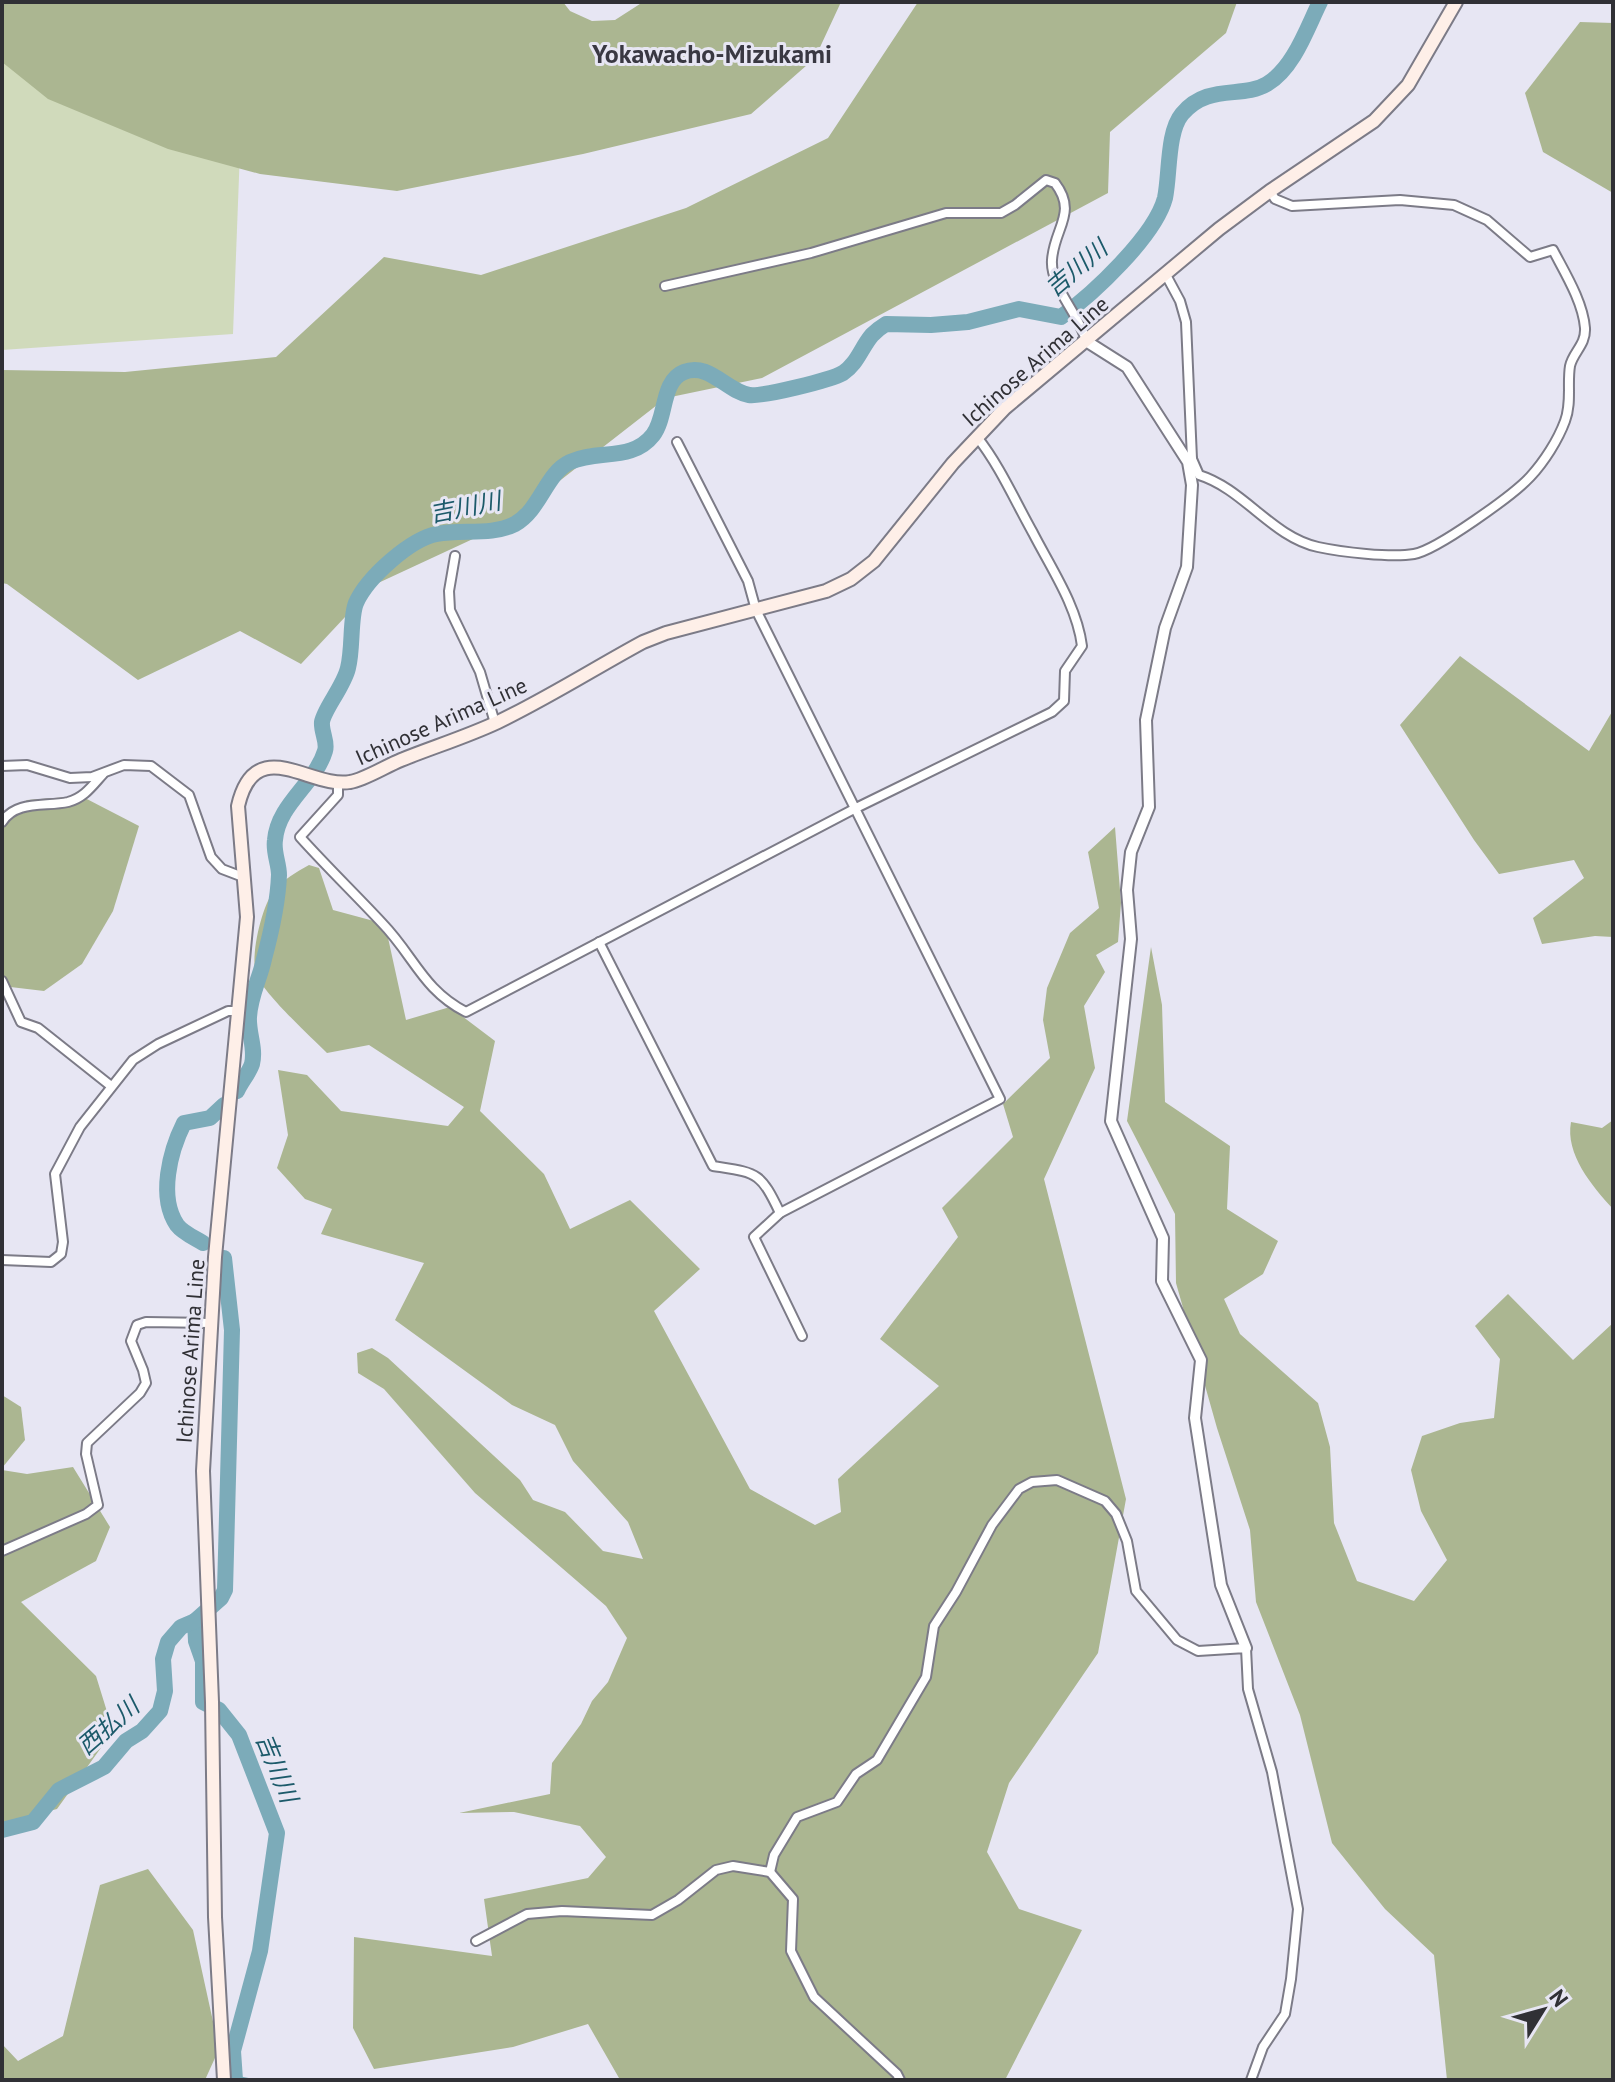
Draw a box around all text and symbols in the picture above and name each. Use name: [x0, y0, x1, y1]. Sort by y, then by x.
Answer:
district label: Yokawacho-Mizukami: [591, 37, 832, 70]
water label: 吉川川: [1038, 231, 1116, 303]
street label: Ichinose Arima Line: [956, 290, 1114, 432]
water label: 吉川川: [427, 484, 506, 529]
street label: Ichinose Arima Line: [351, 671, 531, 771]
street label: Ichinose Arima Line: [170, 1258, 210, 1444]
water label: 西払川: [71, 1689, 148, 1761]
water label: 吉川川: [249, 1729, 306, 1810]
north arrow: [1503, 1970, 1583, 2050]
text: N: [1543, 1984, 1575, 2012]

